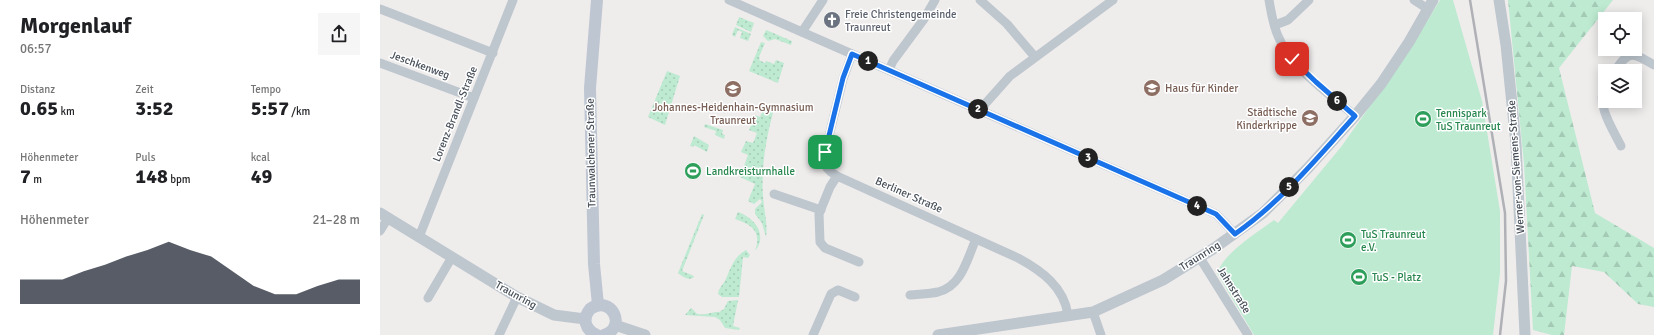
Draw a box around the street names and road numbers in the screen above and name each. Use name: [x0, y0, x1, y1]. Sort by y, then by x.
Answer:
street label: Jeschkenweg: [389, 48, 452, 82]
street label: Lorenz-Brandl-Straße: [430, 64, 480, 164]
street label: Traunwalchener Straße: [584, 98, 598, 208]
street label: Werner-von-Siemens-Straße: [1505, 100, 1527, 234]
street label: Berliner Straße: [873, 174, 945, 216]
street label: Traunring: [1177, 238, 1223, 274]
street label: Jahnstraße: [1214, 264, 1254, 316]
street label: Traunring: [493, 278, 539, 312]

